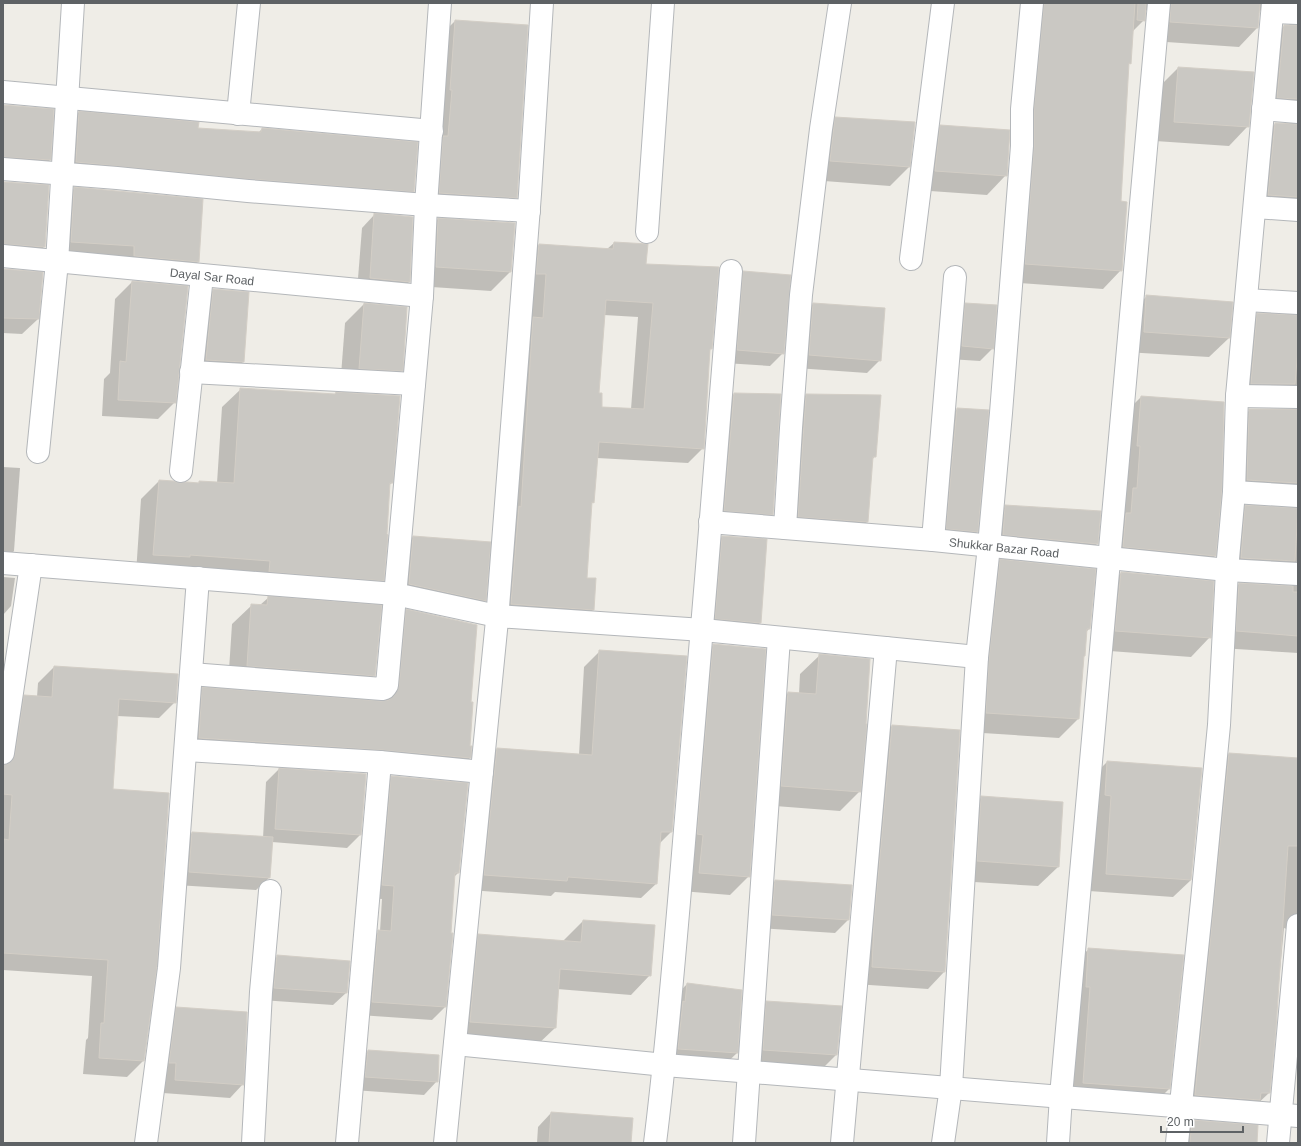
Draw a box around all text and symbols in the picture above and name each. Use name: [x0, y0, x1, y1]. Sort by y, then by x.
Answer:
street label: Dayal Sar Road: [169, 266, 255, 288]
street label: Shukkar Bazar Road: [948, 535, 1060, 561]
scale bar: [1161, 1108, 1243, 1134]
text: 20 m: [1167, 1115, 1194, 1129]

